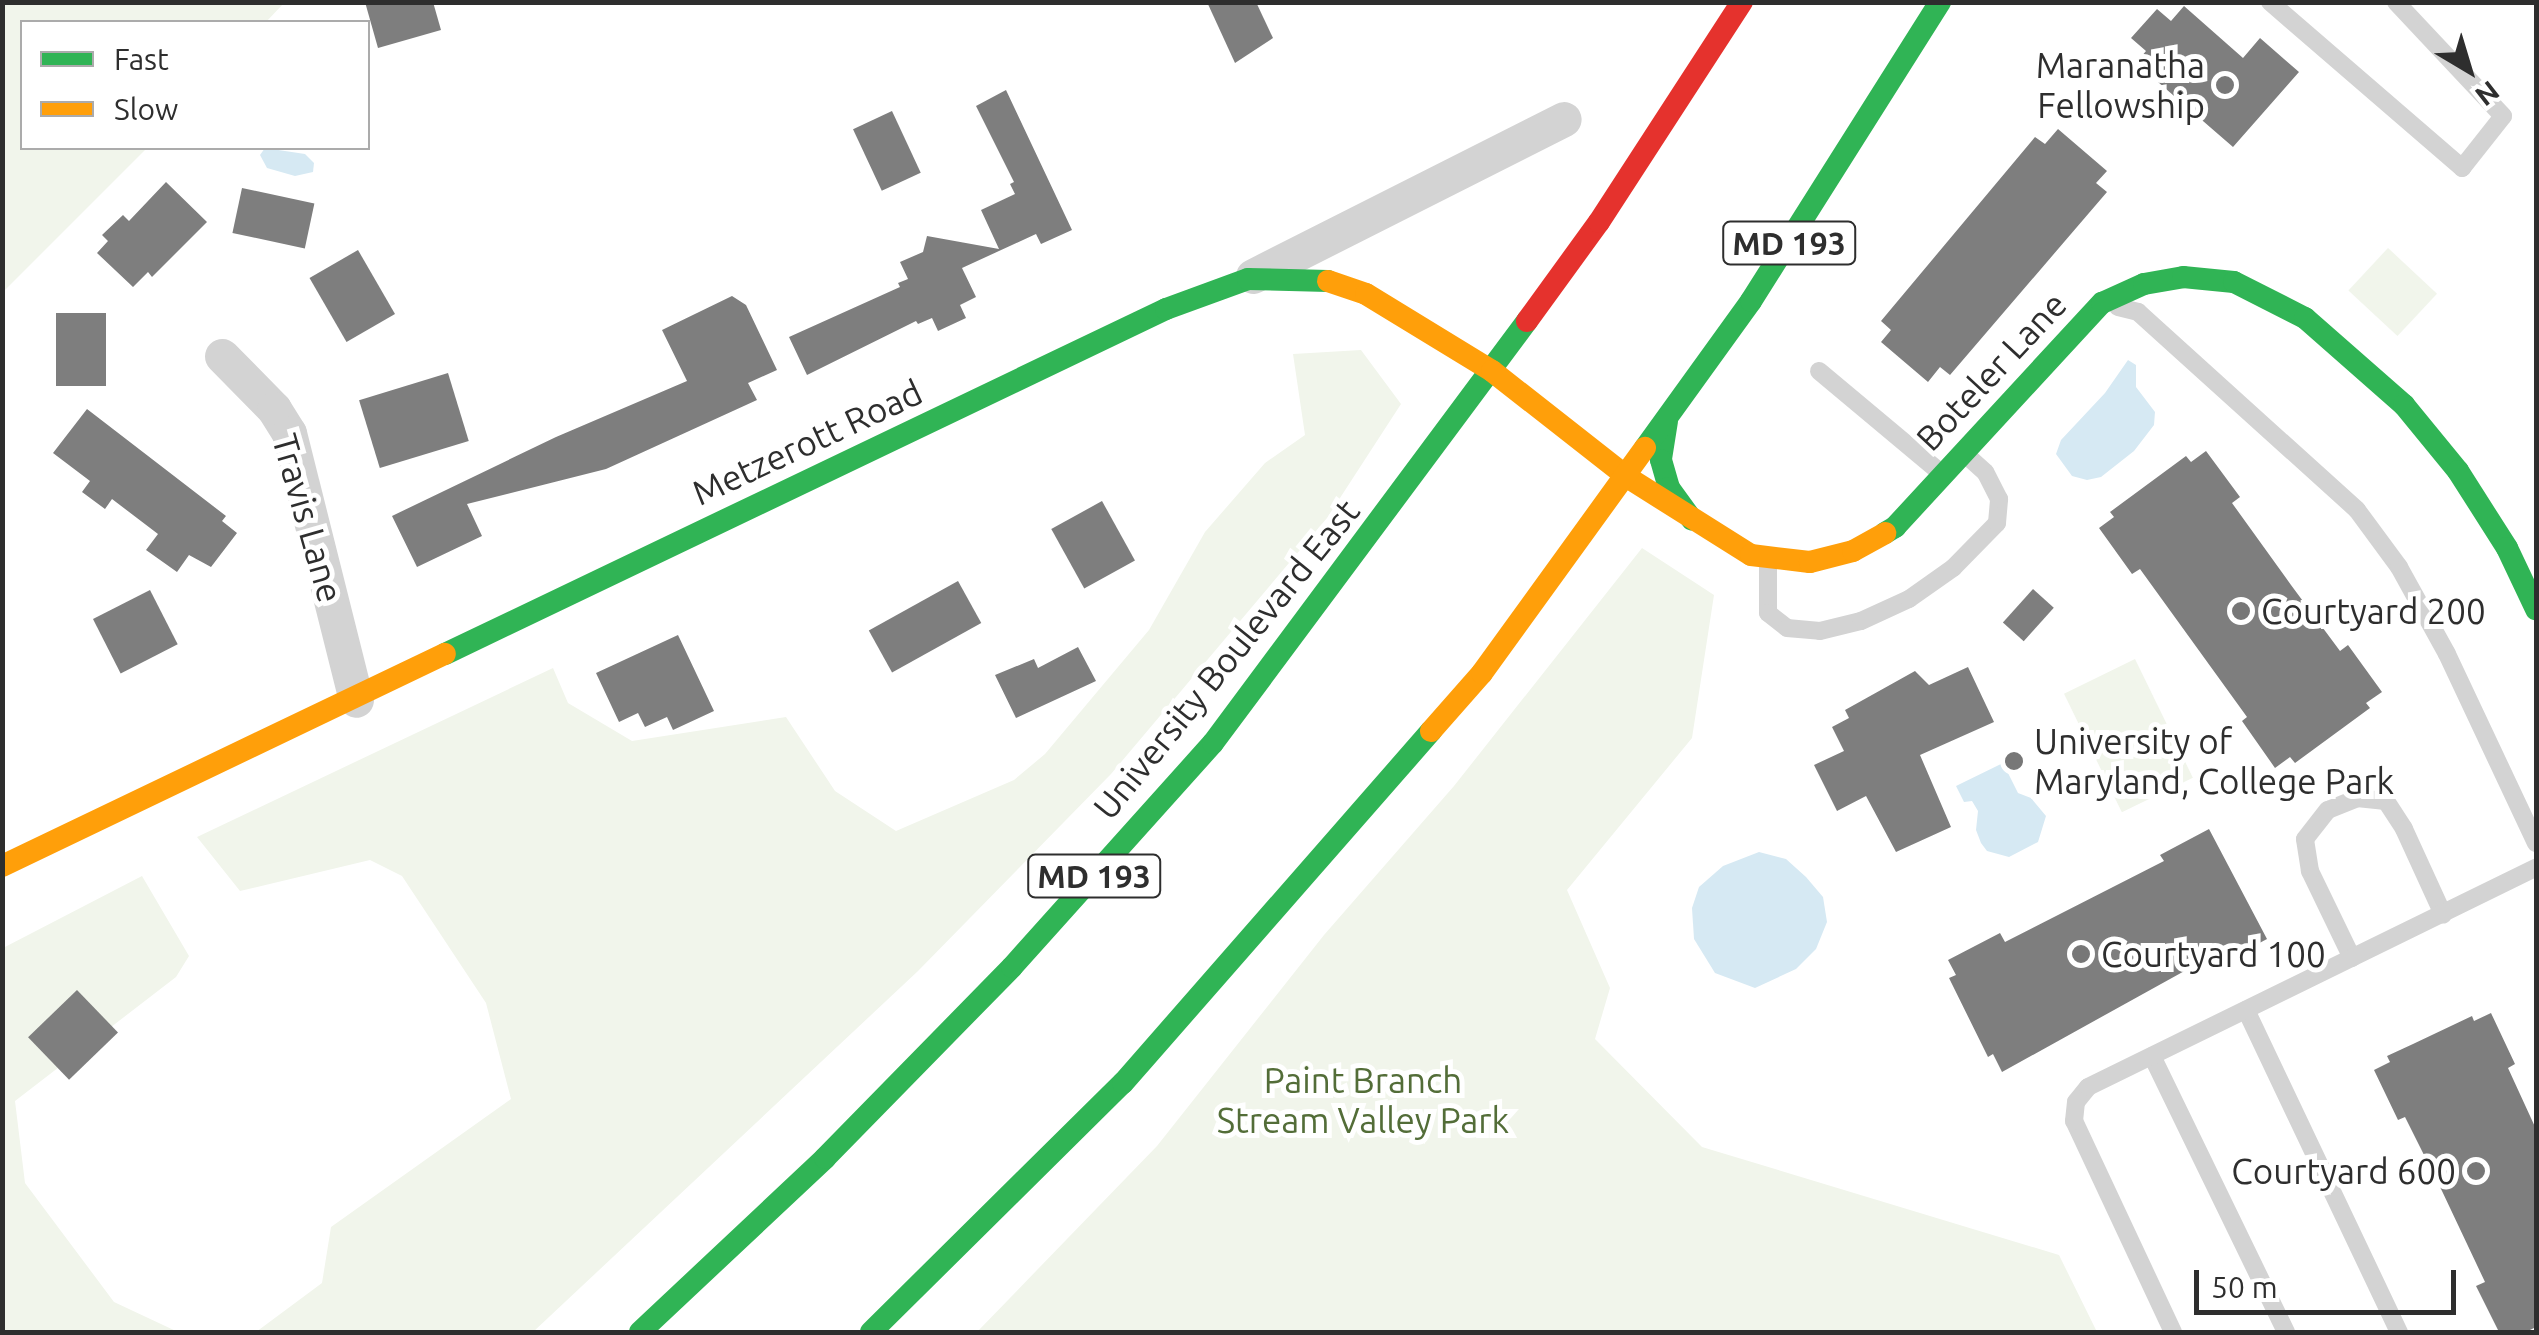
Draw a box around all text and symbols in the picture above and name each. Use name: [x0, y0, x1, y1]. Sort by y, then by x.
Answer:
legend: [20, 20, 370, 150]
north arrow: [2419, 20, 2519, 120]
text: Fast: [114, 42, 169, 76]
place label: Maranatha Fellowship: [2036, 44, 2205, 126]
marker: Maranatha Fellowship: [2214, 74, 2236, 96]
text: N: [2470, 75, 2506, 113]
text: Slow: [114, 92, 178, 126]
road number: MD 193: [1722, 216, 1856, 270]
street label: Boteler Lane: [1907, 283, 2075, 459]
street label: Metzerott Road: [686, 370, 928, 514]
street label: Travis Lane: [264, 429, 352, 607]
street label: University Boulevard East: [1084, 491, 1368, 827]
place label: Courtyard 200: [2261, 590, 2486, 632]
marker: Courtyard 200: [2230, 600, 2252, 622]
place label: University of Maryland, College Park: [2034, 720, 2394, 802]
marker: University of Maryland, College Park: [2003, 750, 2025, 772]
road number: MD 193: [1026, 849, 1162, 903]
place label: Courtyard 100: [2101, 933, 2326, 975]
marker: Courtyard 100: [2070, 943, 2092, 965]
park label: Paint Branch Stream Valley Park: [1217, 1059, 1509, 1141]
place label: Courtyard 600: [2231, 1150, 2456, 1192]
marker: Courtyard 600: [2465, 1160, 2487, 1182]
scale bar: [2199, 1250, 2462, 1312]
text: 50 m: [2211, 1270, 2278, 1304]

